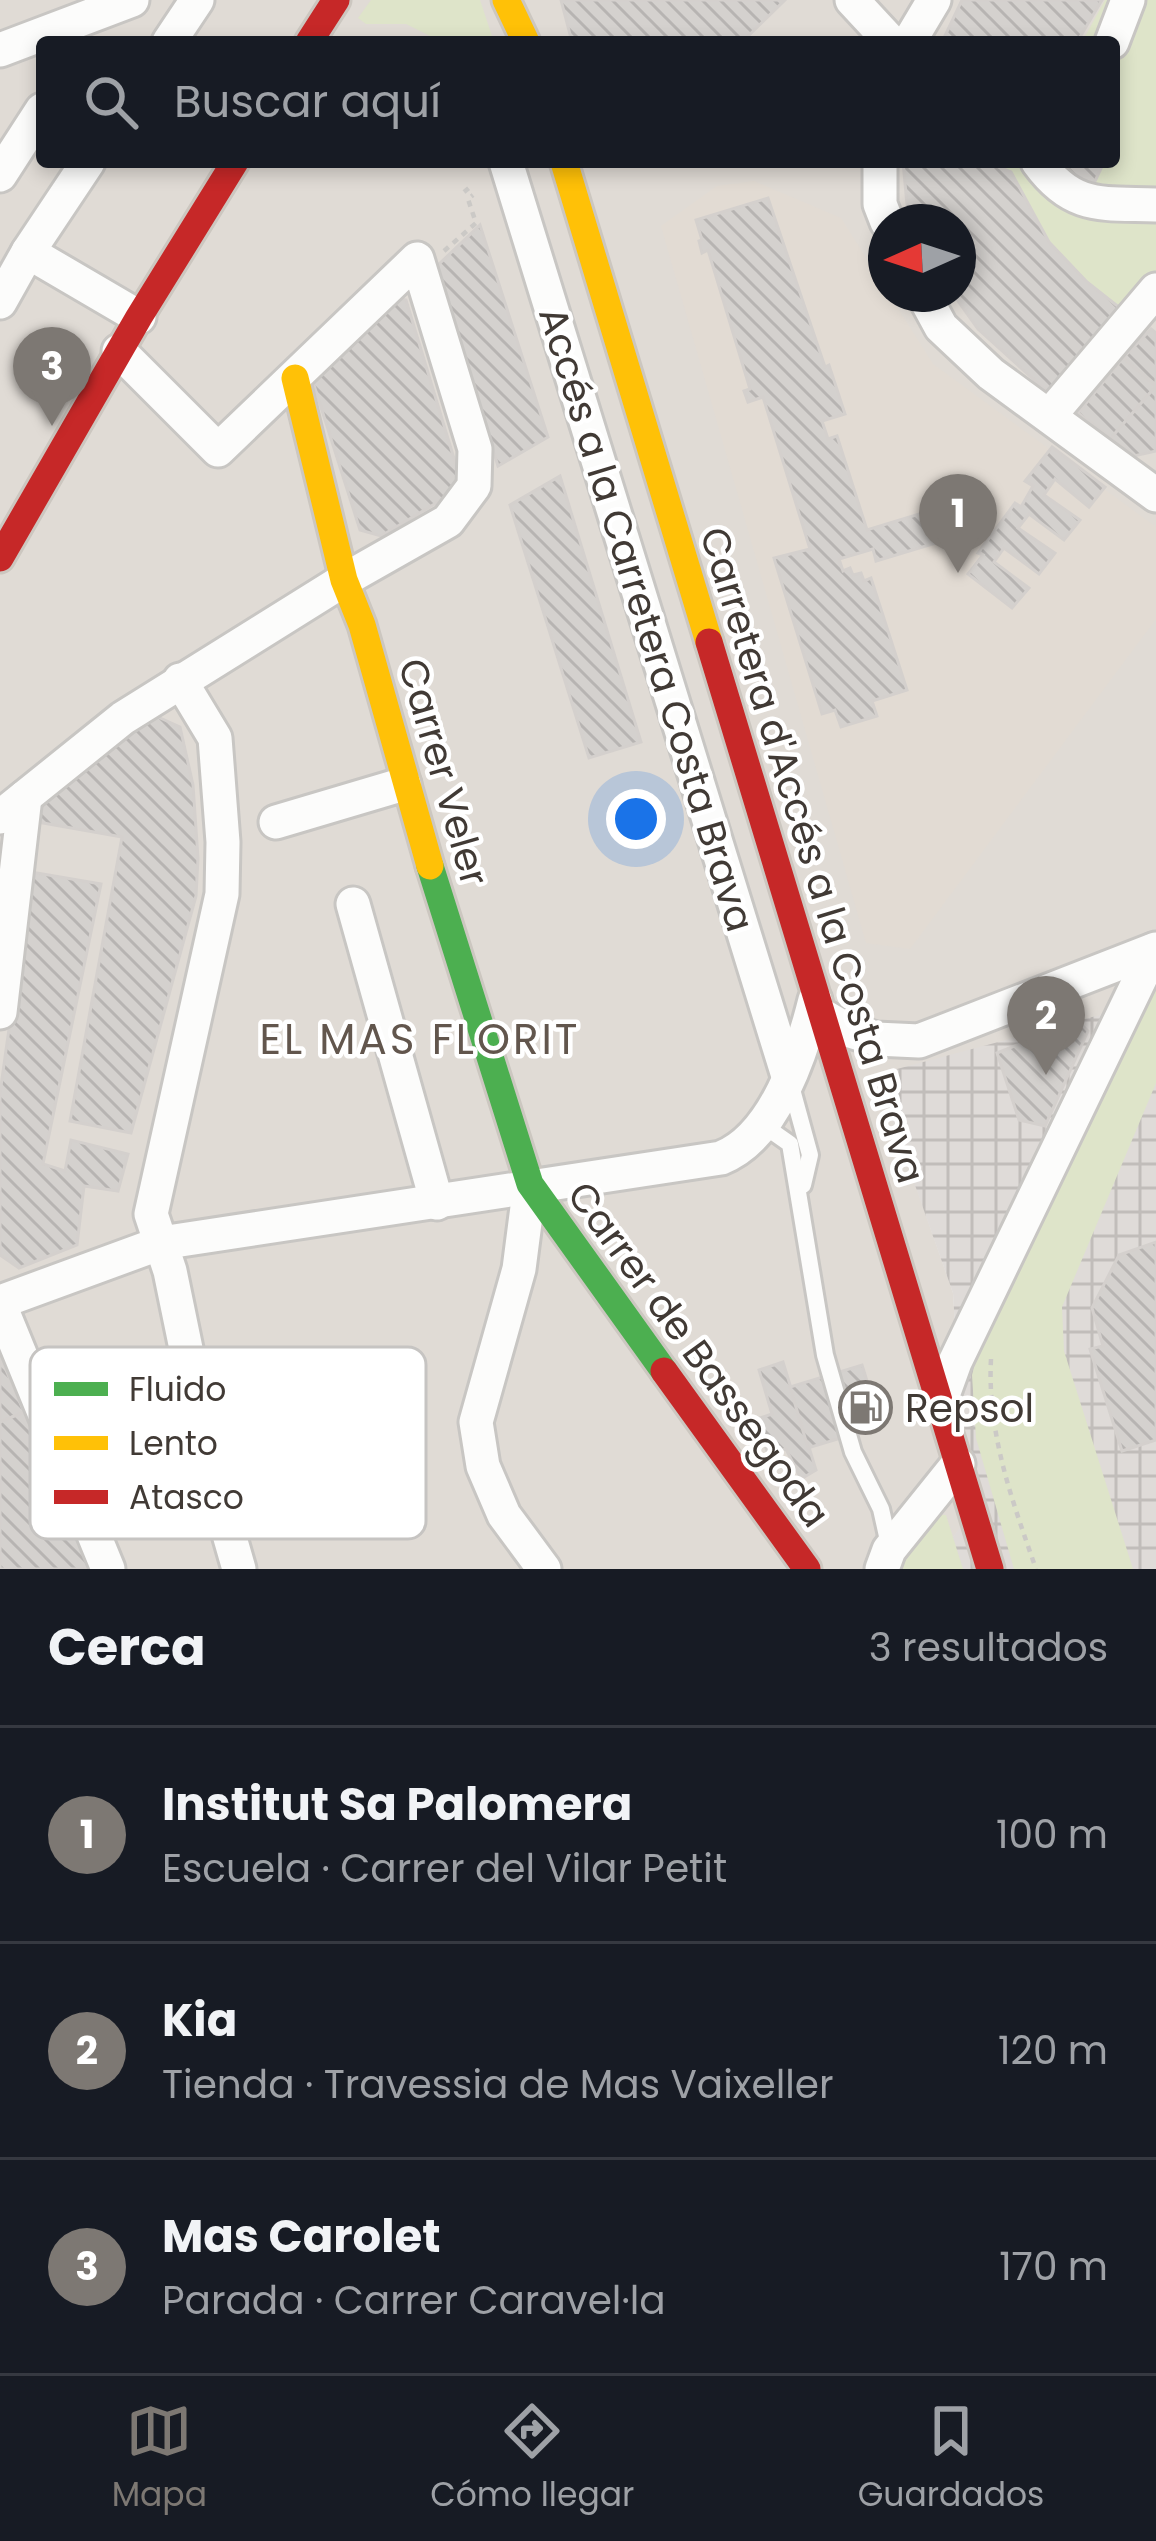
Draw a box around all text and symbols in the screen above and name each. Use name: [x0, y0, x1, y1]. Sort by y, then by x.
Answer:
search box: [36, 36, 1120, 168]
icon: search: [78, 69, 144, 135]
text: Buscar aquí: [174, 70, 441, 133]
north arrow: [868, 204, 976, 312]
street label: Accés a la Carretera Costa Brava: [525, 300, 768, 938]
pin: 3: [13, 327, 91, 426]
pin: 1: [919, 474, 997, 573]
street label: Carretera d'Accés a la Costa Brava: [686, 520, 939, 1190]
street label: Carrer Veler: [385, 652, 502, 892]
your location: [606, 789, 666, 849]
pin: 2: [1007, 976, 1085, 1075]
district label: EL MAS FLORIT: [259, 1010, 581, 1069]
street label: Carrer de Bassegoda: [554, 1170, 843, 1538]
legend: [30, 1347, 426, 1539]
text: Fluido: [129, 1366, 226, 1413]
fuel station icon: Repsol: [838, 1380, 894, 1436]
place label: Repsol: [905, 1381, 1034, 1436]
text: Lento: [129, 1420, 218, 1467]
text: Atasco: [129, 1474, 244, 1521]
text: Cerca: [48, 1611, 206, 1683]
text: 3 resultados: [869, 1620, 1108, 1675]
text: Institut Sa Palomera: [162, 1773, 632, 1836]
text: 1: [80, 1807, 94, 1862]
text: 100 m: [996, 1807, 1108, 1862]
text: Escuela · Carrer del Vilar Petit: [162, 1841, 727, 1896]
text: Kia: [162, 1989, 237, 2052]
text: 2: [76, 2023, 98, 2078]
text: 120 m: [998, 2023, 1108, 2078]
text: Tienda · Travessia de Mas Vaixeller: [162, 2057, 834, 2112]
text: Mas Carolet: [162, 2205, 441, 2268]
text: 3: [75, 2239, 99, 2294]
text: 170 m: [999, 2239, 1108, 2294]
text: Parada · Carrer Caravel·la: [162, 2273, 666, 2328]
tab: Mapa: [112, 2398, 207, 2520]
tab: Cómo llegar: [430, 2398, 634, 2520]
tab: Guardados: [858, 2398, 1044, 2520]

